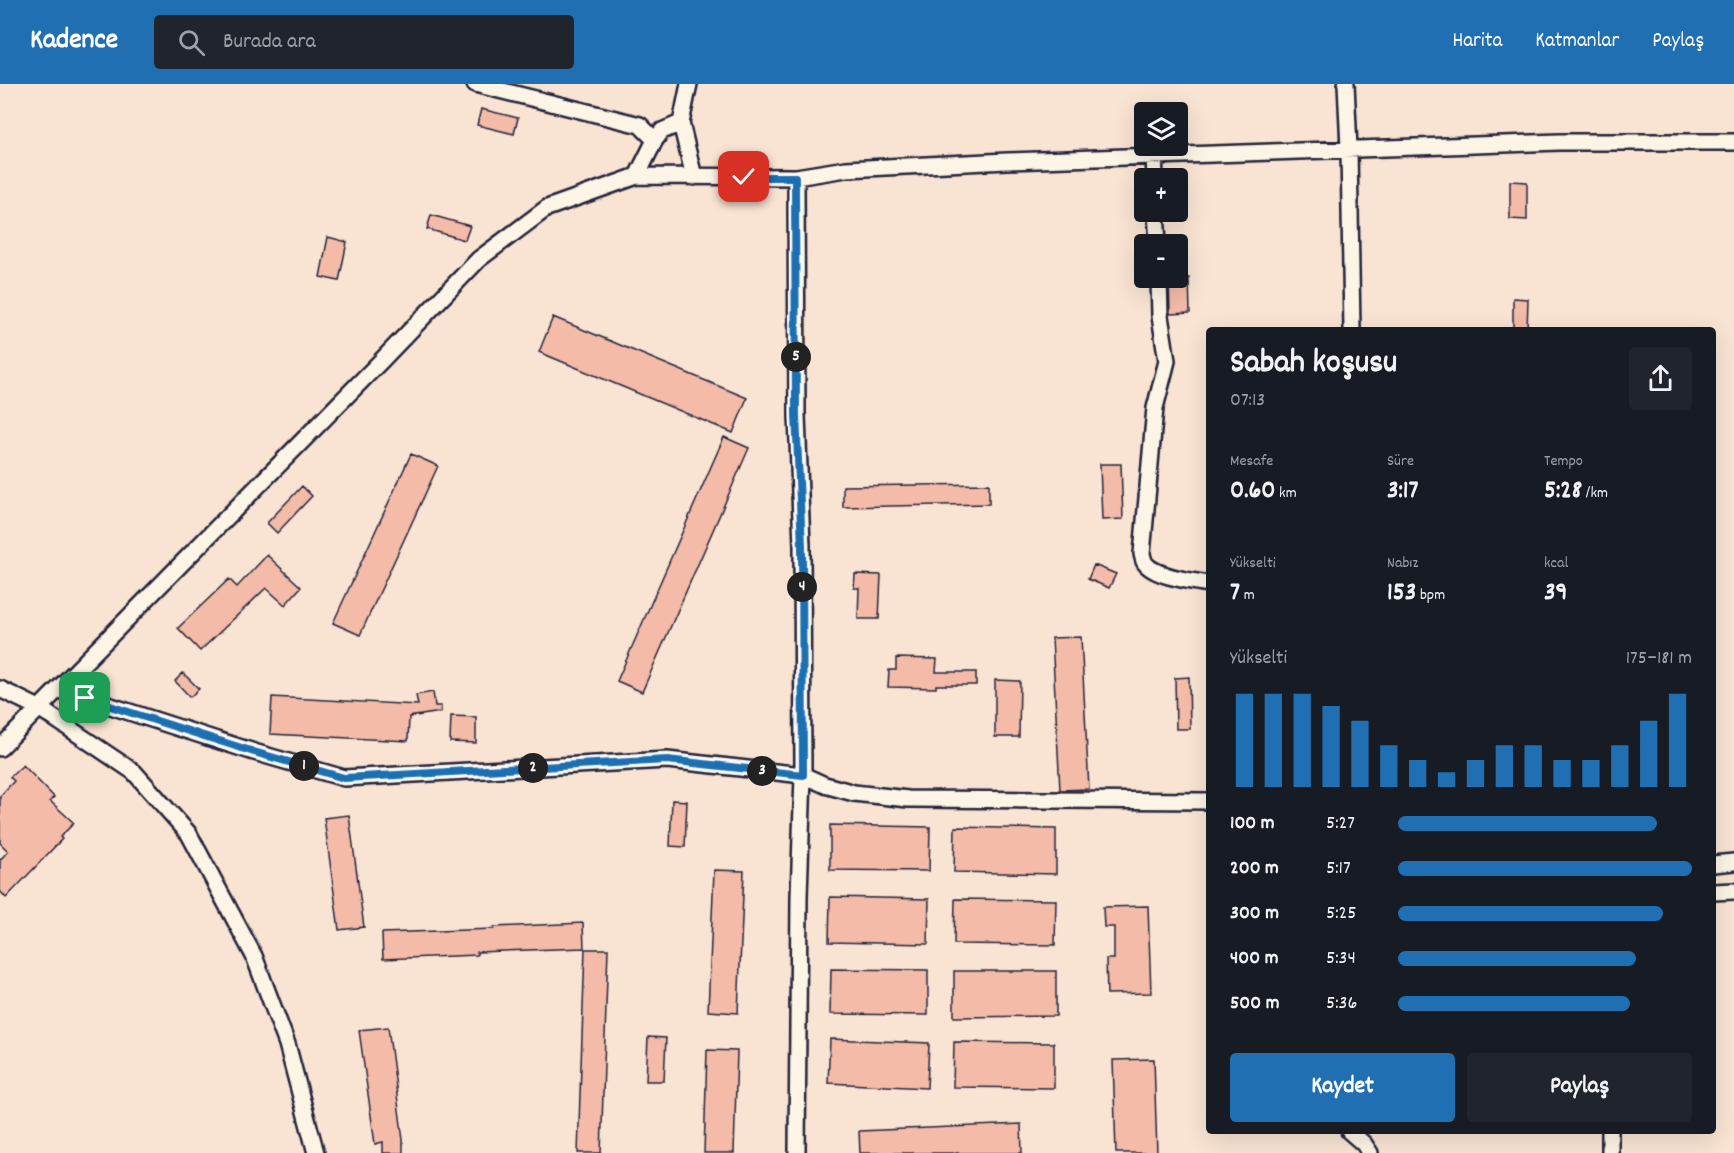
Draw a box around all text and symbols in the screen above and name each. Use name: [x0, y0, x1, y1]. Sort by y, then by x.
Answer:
search box: [154, 15, 574, 69]
text: Kadence: [30, 22, 118, 62]
icon: search: [175, 26, 208, 59]
text: Burada ara: [223, 27, 316, 58]
text: Harita: [1452, 27, 1502, 57]
text: Katmanlar: [1535, 27, 1619, 57]
text: Paylaş: [1652, 27, 1704, 57]
map controls: [1134, 102, 1188, 288]
button: layers: [1134, 102, 1188, 156]
pin: [718, 151, 769, 202]
icon: check: [727, 160, 760, 193]
button: +: [1134, 168, 1188, 222]
button: −: [1134, 234, 1188, 288]
text: Sabah koşusu: [1230, 341, 1397, 388]
pin: 5: [781, 342, 811, 372]
text: 5: [792, 345, 800, 368]
button: share: [1629, 347, 1692, 410]
text: 07:13: [1230, 387, 1265, 415]
text: Mesafe: [1230, 450, 1273, 473]
text: Süre: [1387, 450, 1414, 473]
text: Tempo: [1544, 450, 1583, 473]
text: 0.60: [1230, 473, 1275, 510]
text: 3:17: [1387, 473, 1419, 510]
text: 5:28: [1544, 473, 1582, 510]
text: km: [1275, 482, 1297, 505]
text: /km: [1582, 482, 1608, 505]
text: Yükselti: [1230, 552, 1276, 575]
text: Nabız: [1387, 552, 1418, 575]
text: kcal: [1544, 552, 1568, 575]
pin: 4: [787, 572, 817, 602]
text: 4: [799, 575, 805, 598]
text: 7: [1230, 575, 1240, 612]
text: 153: [1387, 575, 1416, 612]
text: 39: [1544, 575, 1567, 612]
text: m: [1240, 584, 1255, 607]
text: bpm: [1416, 584, 1445, 607]
text: Yükselti: [1230, 645, 1287, 673]
text: 175–181 m: [1626, 645, 1692, 673]
pin: [59, 672, 110, 723]
icon: arrive: [68, 681, 101, 714]
pin: 1: [289, 751, 319, 781]
pin: 2: [518, 753, 548, 783]
text: 1: [302, 754, 306, 777]
text: 2: [530, 756, 537, 779]
pin: 3: [747, 756, 777, 786]
text: 3: [758, 759, 766, 782]
text: 100 m: [1230, 810, 1275, 838]
text: 5:27: [1326, 810, 1355, 838]
text: 200 m: [1230, 855, 1279, 883]
text: 5:17: [1326, 855, 1351, 883]
text: 300 m: [1230, 900, 1279, 928]
text: 5:25: [1326, 900, 1357, 928]
text: 400 m: [1230, 945, 1278, 973]
text: 5:34: [1326, 945, 1356, 973]
text: 500 m: [1230, 990, 1279, 1018]
text: 5:36: [1326, 990, 1357, 1018]
button: Kaydet: [1230, 1053, 1455, 1122]
button: Paylaş: [1467, 1053, 1692, 1122]

